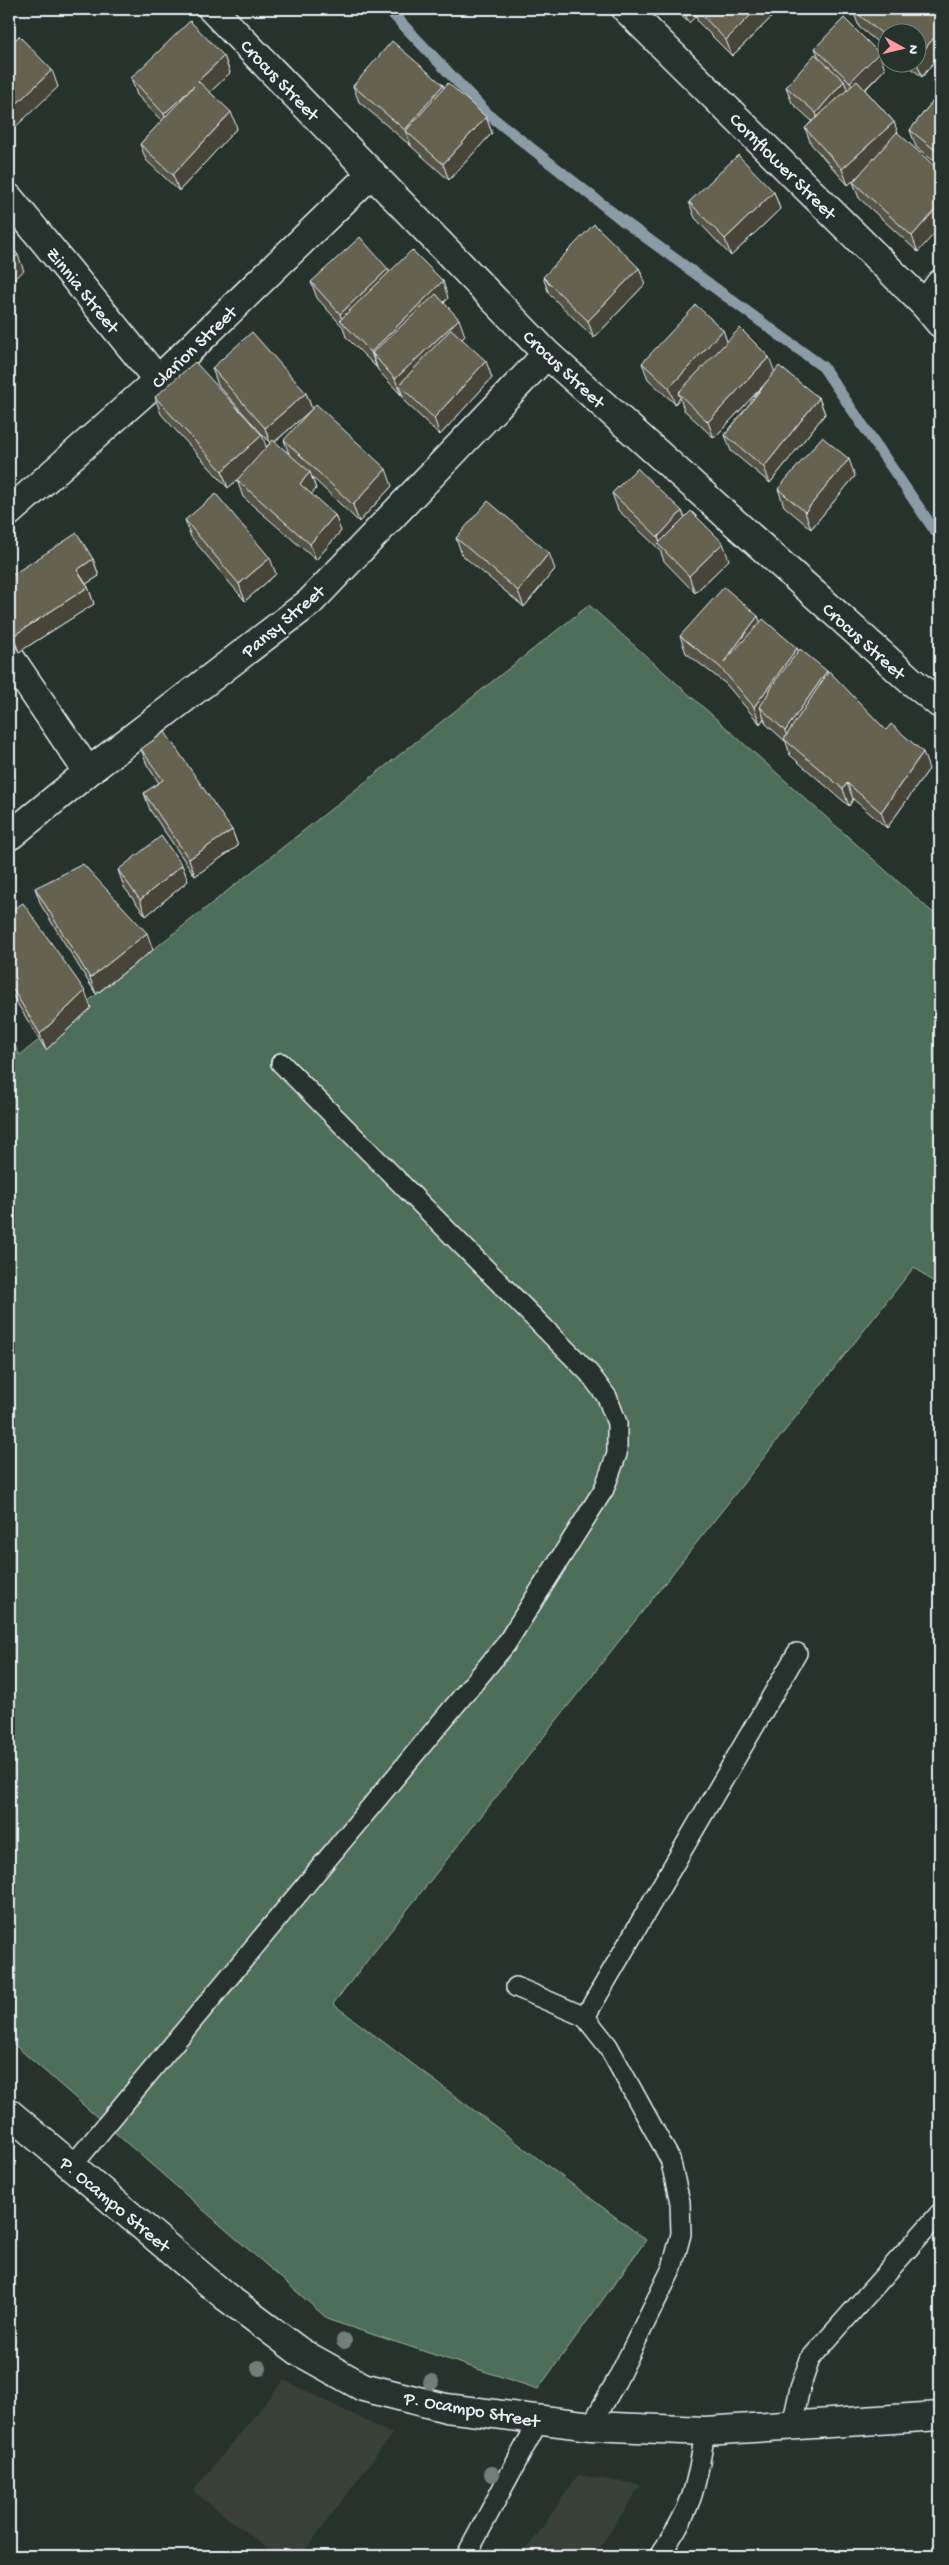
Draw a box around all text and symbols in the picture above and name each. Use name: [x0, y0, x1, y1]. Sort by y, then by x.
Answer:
north arrow: [876, 22, 926, 72]
street label: Crocus Street: [234, 36, 325, 129]
text: N: [903, 44, 921, 55]
street label: Cornflower Street: [723, 109, 842, 227]
street label: Zinnia Street: [40, 243, 124, 341]
street label: Clarion Street: [148, 301, 245, 395]
street label: Crocus Street: [517, 327, 610, 416]
street label: Pansy Street: [237, 580, 332, 665]
street label: Crocus Street: [816, 599, 911, 688]
street label: P. Ocampo Street: [53, 2152, 175, 2260]
street label: P. Ocampo Street: [401, 2388, 543, 2435]

